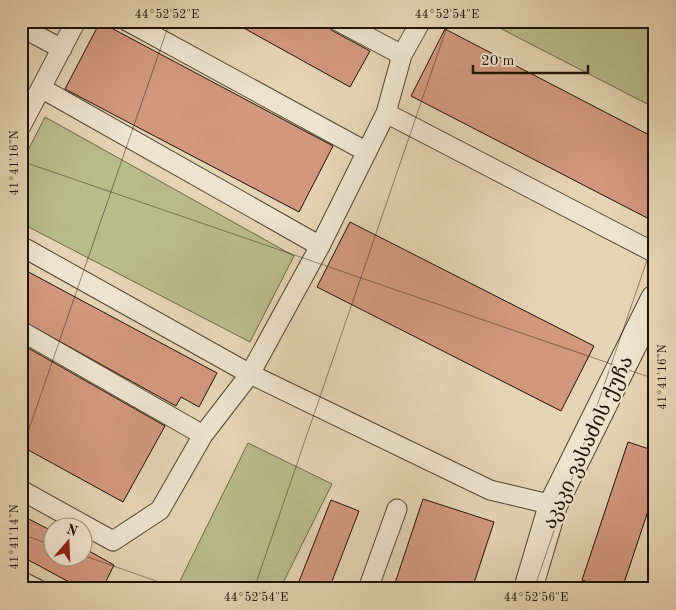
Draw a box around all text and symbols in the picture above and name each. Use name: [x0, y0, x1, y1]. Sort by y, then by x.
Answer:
text: 44°52'52"E: [135, 8, 199, 21]
text: 44°52'54"E: [415, 8, 479, 21]
scale bar: [473, 42, 588, 74]
text: 20 m: [481, 54, 515, 69]
text: 41°41'16"N: [9, 130, 21, 196]
text: 41°41'16"N: [657, 344, 669, 410]
street label: აკაკი ვასაძის ქუჩა: [540, 353, 638, 532]
text: 41°41'14"N: [9, 504, 21, 570]
north arrow: [42, 518, 92, 568]
text: N: [65, 522, 80, 539]
text: 44°52'54"E: [224, 591, 288, 604]
text: 44°52'56"E: [504, 591, 568, 604]

